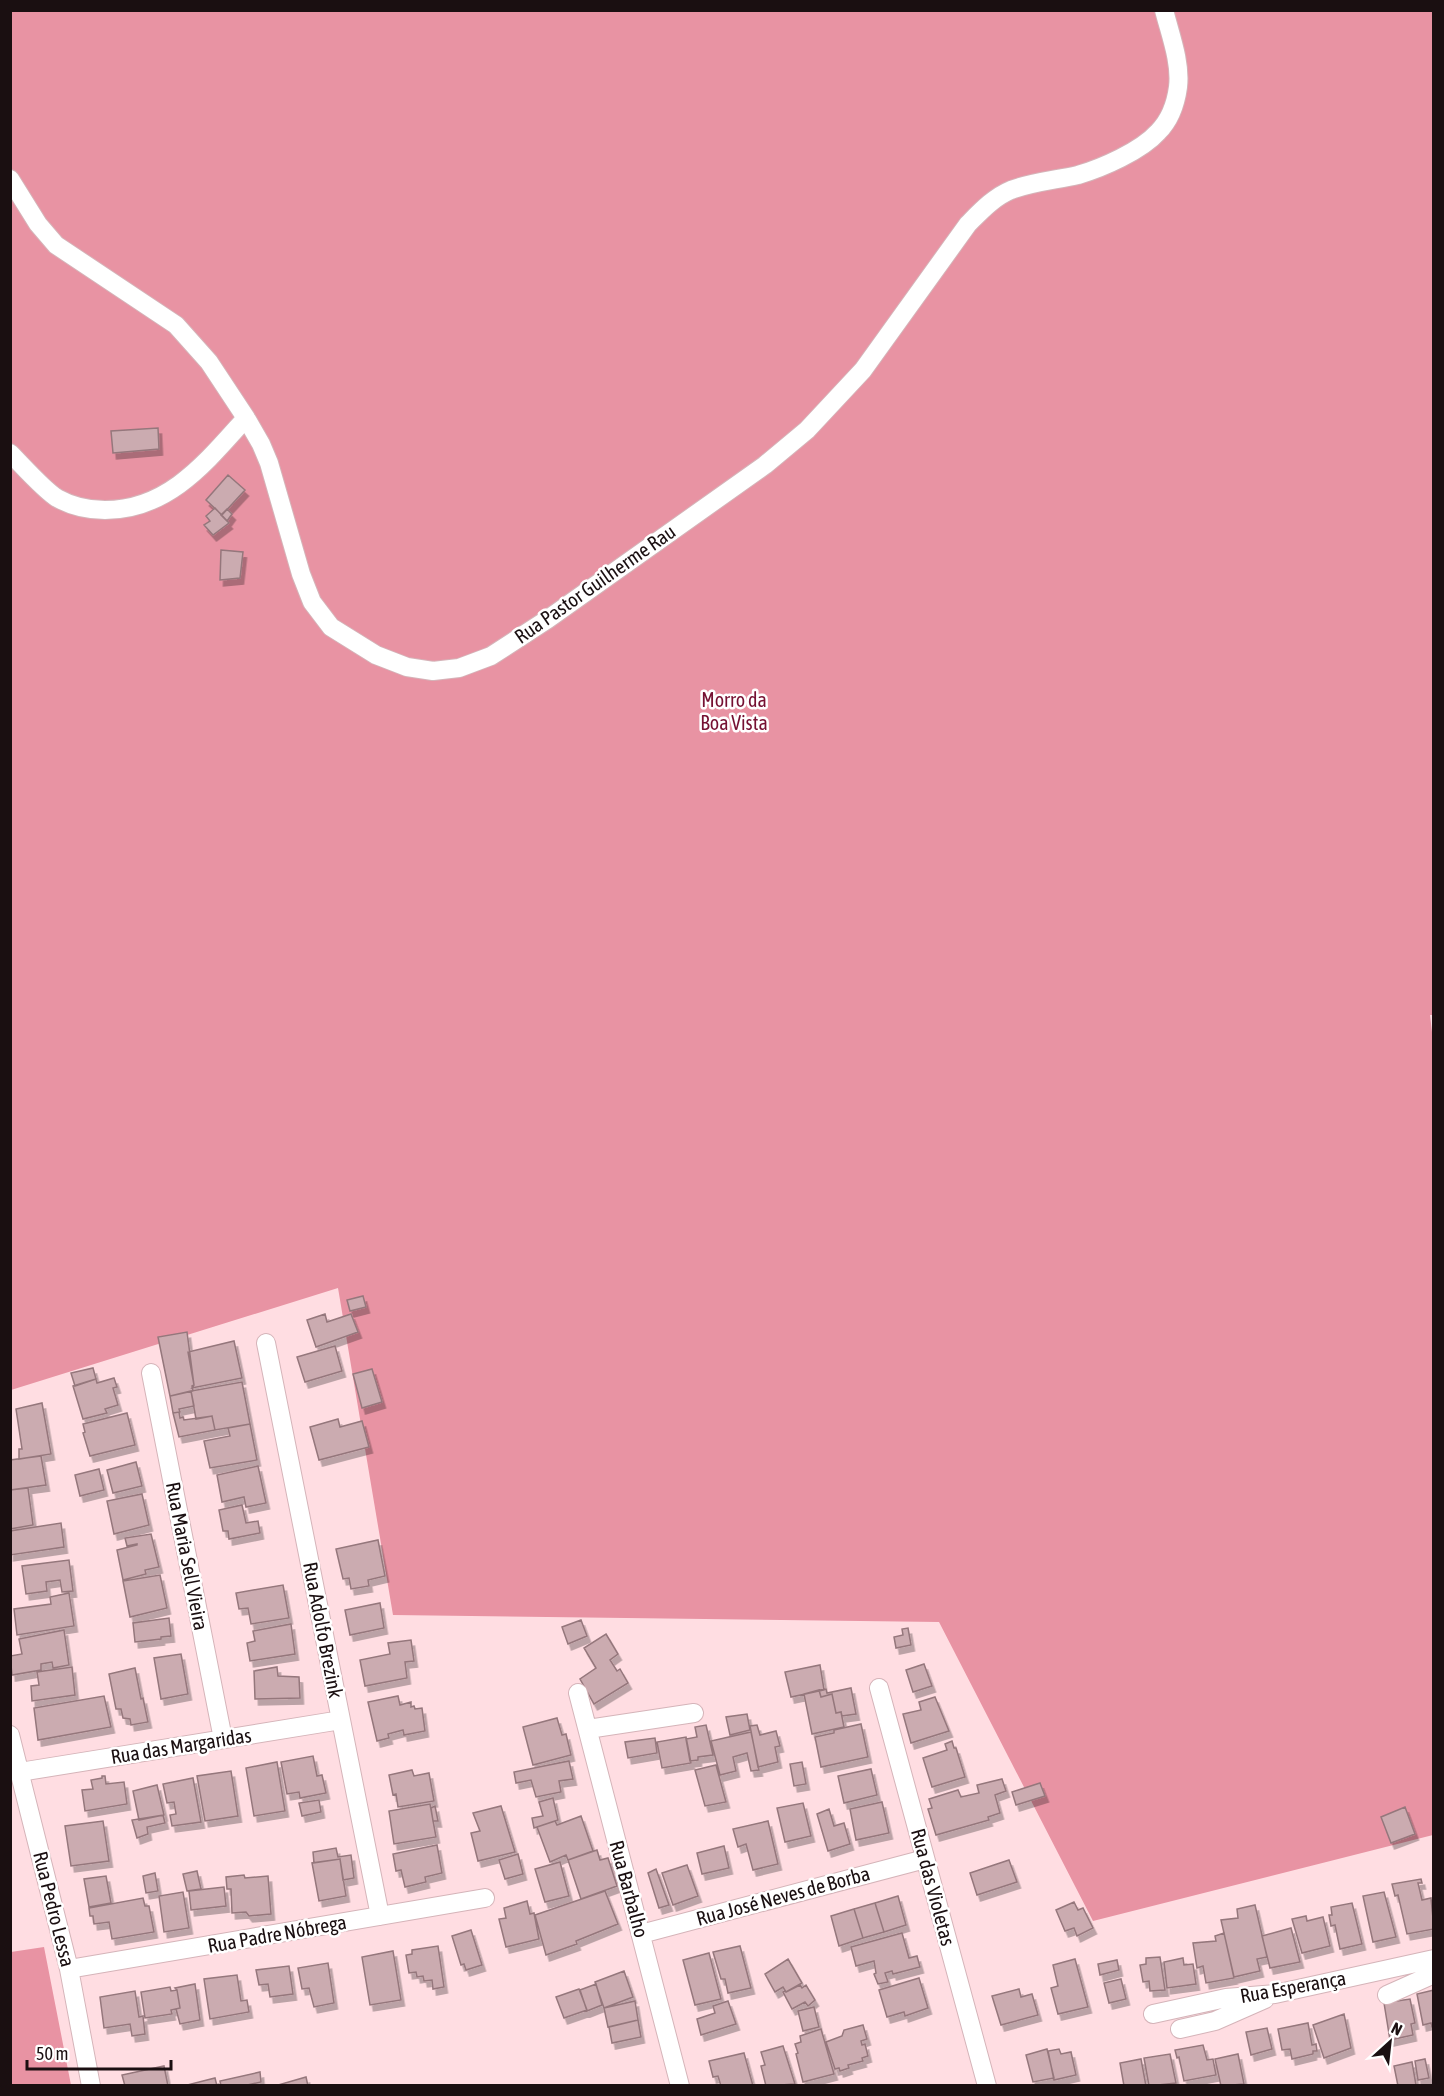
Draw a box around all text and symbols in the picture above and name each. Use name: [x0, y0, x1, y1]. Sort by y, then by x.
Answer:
street label: Rua Pastor Guilherme Rau: [510, 519, 680, 648]
park label: Morro da Boa Vista: [700, 688, 768, 734]
street label: Rua Maria Sell Vieira: [162, 1480, 213, 1632]
street label: Rua Adolfo Brezink: [299, 1560, 348, 1700]
street label: Rua das Margaridas: [109, 1723, 253, 1768]
street label: Rua das Violetas: [907, 1826, 960, 1948]
street label: Rua Barbalho: [605, 1838, 653, 1940]
street label: Rua Pedro Lessa: [29, 1849, 80, 1969]
street label: Rua José Neves de Borba: [694, 1861, 872, 1930]
street label: Rua Padre Nóbrega: [206, 1910, 348, 1957]
street label: Rua Esperança: [1238, 1966, 1348, 2007]
north arrow: [1360, 2012, 1420, 2072]
text: N: [1389, 2018, 1405, 2039]
scale bar: [27, 2033, 171, 2071]
text: 50 m: [36, 2043, 68, 2064]

